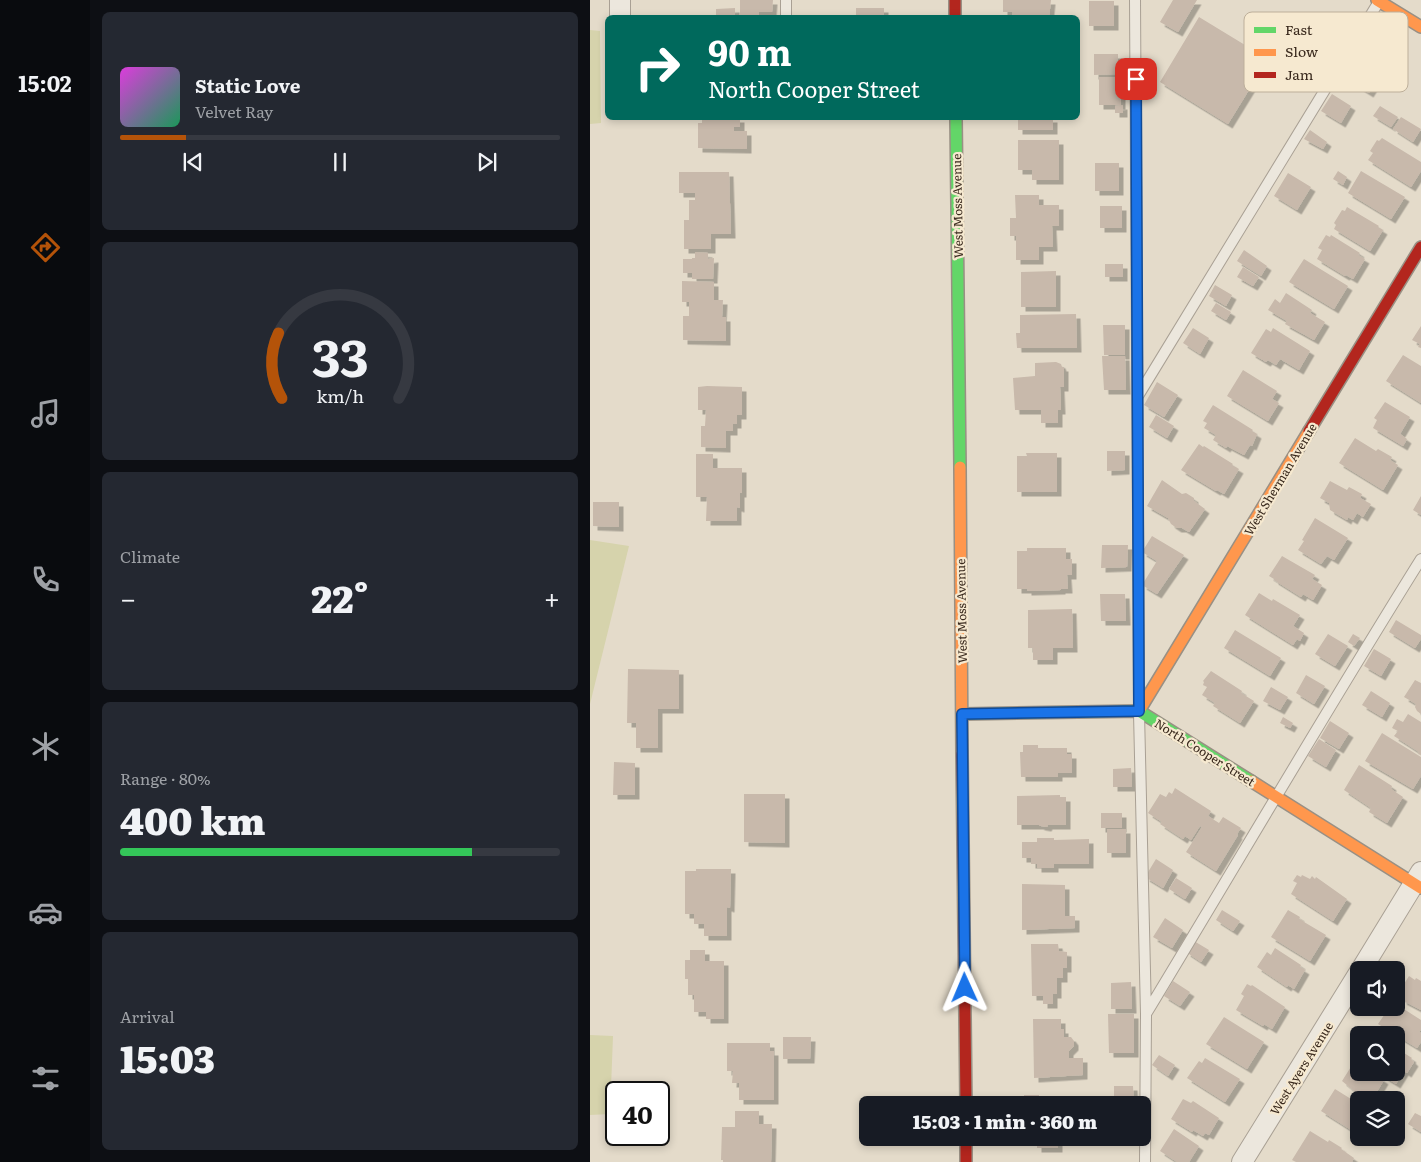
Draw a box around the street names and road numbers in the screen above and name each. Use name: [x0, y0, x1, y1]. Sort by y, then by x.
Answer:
street label: West Moss Avenue: [947, 154, 967, 258]
street label: West Sherman Avenue: [1239, 420, 1321, 538]
street label: West Moss Avenue: [951, 559, 971, 663]
street label: North Cooper Street: [1151, 714, 1259, 790]
street label: West Ayers Avenue: [1265, 1018, 1337, 1118]

